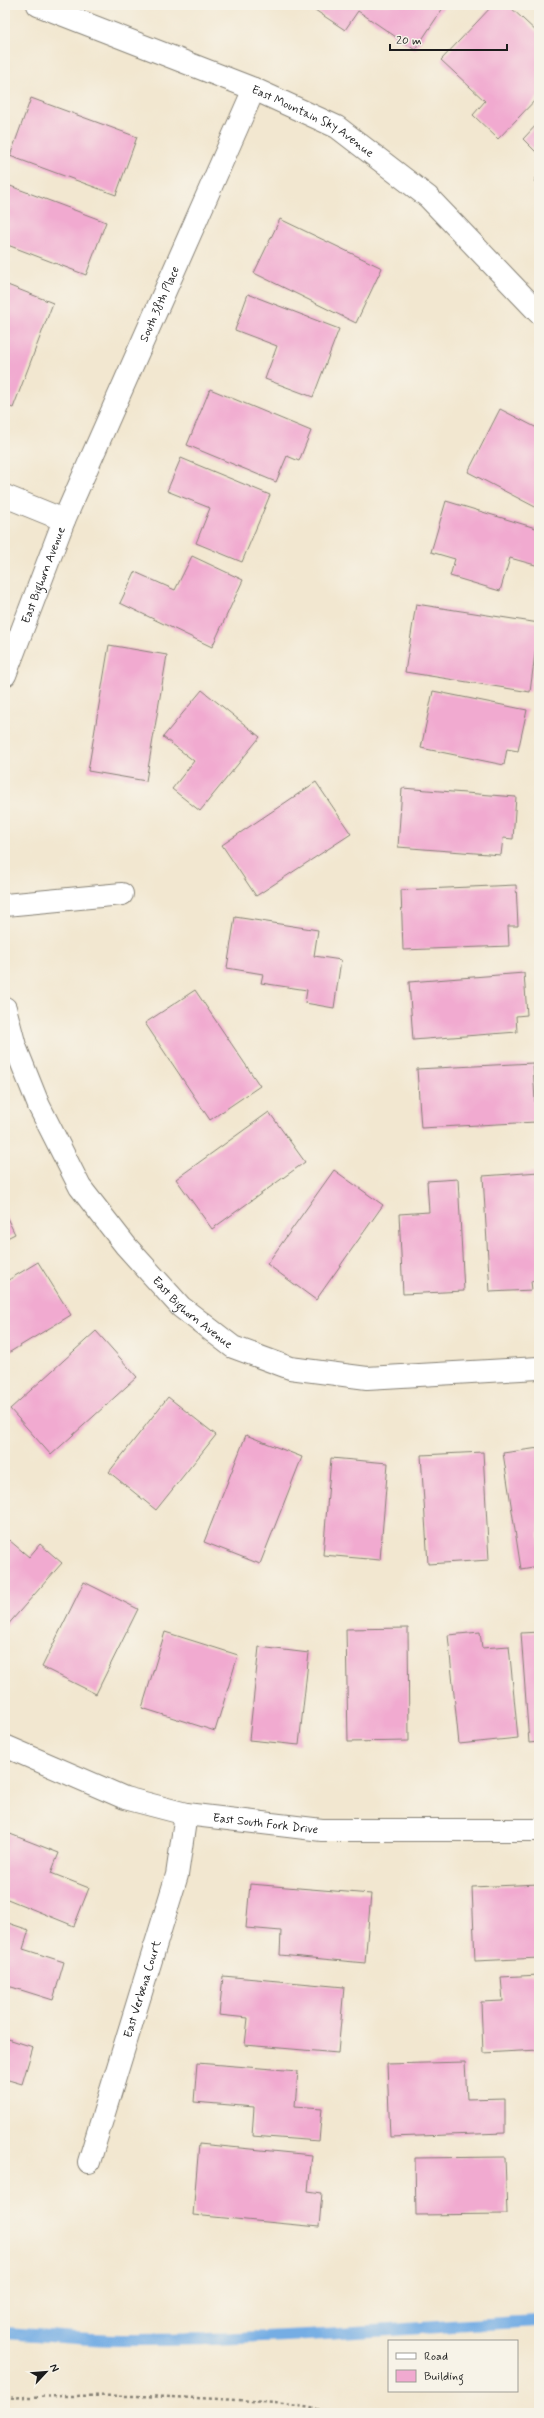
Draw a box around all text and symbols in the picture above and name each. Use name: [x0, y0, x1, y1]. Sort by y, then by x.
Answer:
scale bar: [390, 26, 507, 52]
text: 20 m: [396, 33, 422, 49]
street label: East Mountain Sky Avenue: [249, 82, 377, 162]
street label: South 38th Place: [136, 264, 184, 345]
street label: East Bighorn Avenue: [18, 524, 70, 626]
street label: East Bighorn Avenue: [148, 1273, 236, 1353]
street label: East South Fork Drive: [212, 1810, 319, 1838]
street label: East Verbena Court: [121, 1939, 165, 2040]
legend: [388, 2340, 518, 2392]
text: Road: [424, 2349, 448, 2365]
north arrow: [26, 2352, 66, 2392]
text: N: [46, 2362, 62, 2374]
text: Building: [424, 2369, 464, 2386]

